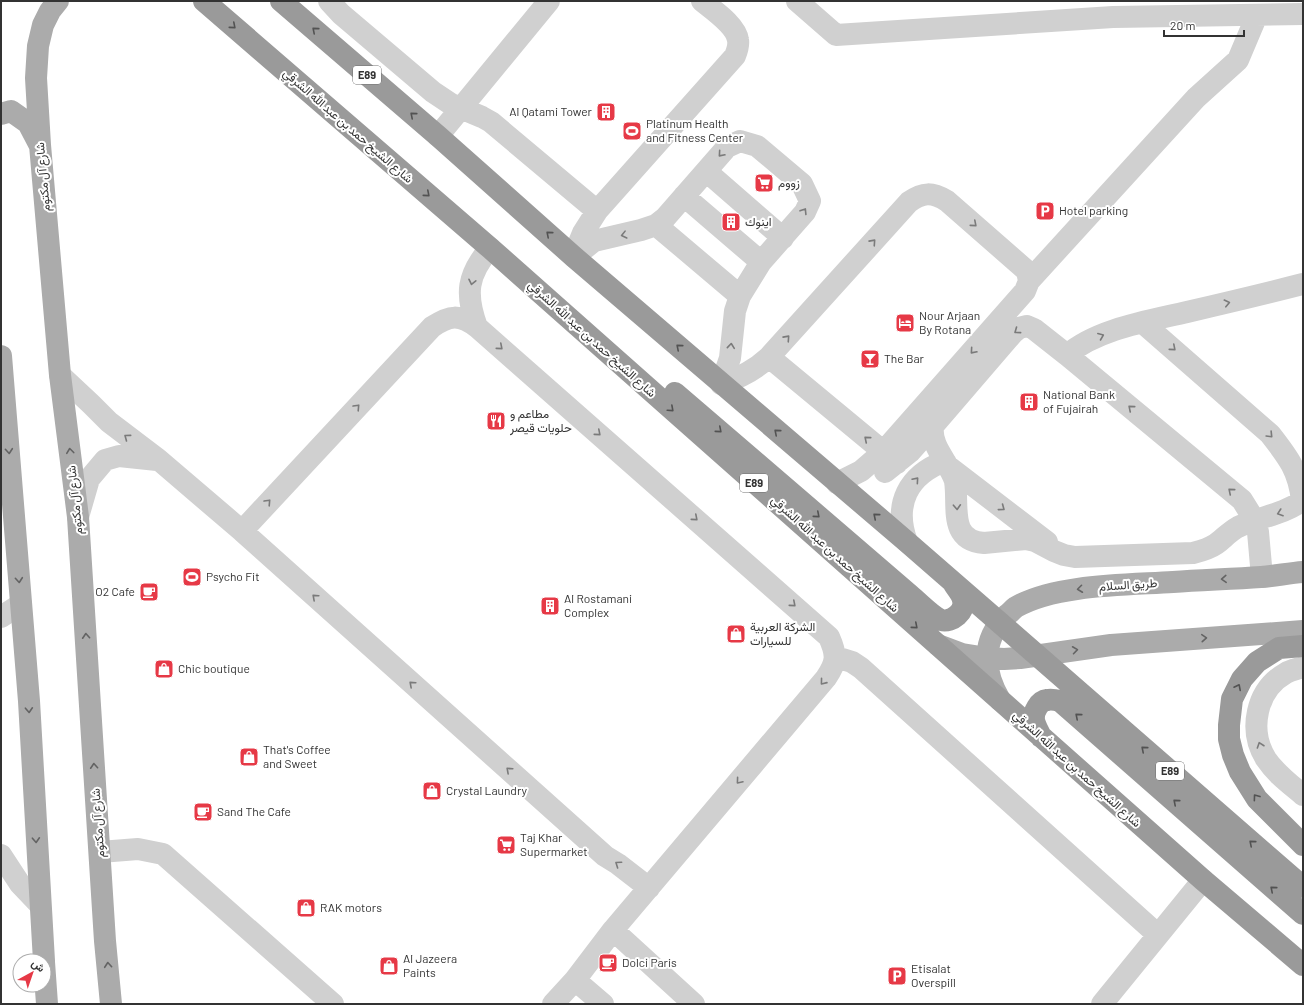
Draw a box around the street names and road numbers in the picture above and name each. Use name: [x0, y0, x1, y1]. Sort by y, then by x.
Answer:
street label: شارع الشيخ حمد بن عبد الله الشرقي: [278, 65, 416, 188]
road number: E89: [353, 66, 381, 84]
street label: شارع آل مكتوم: [32, 142, 55, 212]
street label: شارع الشيخ حمد بن عبد الله الشرقي: [523, 277, 659, 402]
street label: شارع آل مكتوم: [63, 464, 88, 535]
road number: E89: [740, 474, 768, 492]
street label: شارع الشيخ حمد بن عبد الله الشرقي: [766, 492, 902, 617]
street label: طريق السلام: [1098, 575, 1158, 595]
street label: شارع الشيخ حمد بن عبد الله الشرقي: [1008, 707, 1144, 832]
road number: E89: [1156, 762, 1184, 780]
street label: شارع آل مكتوم: [88, 788, 109, 858]

